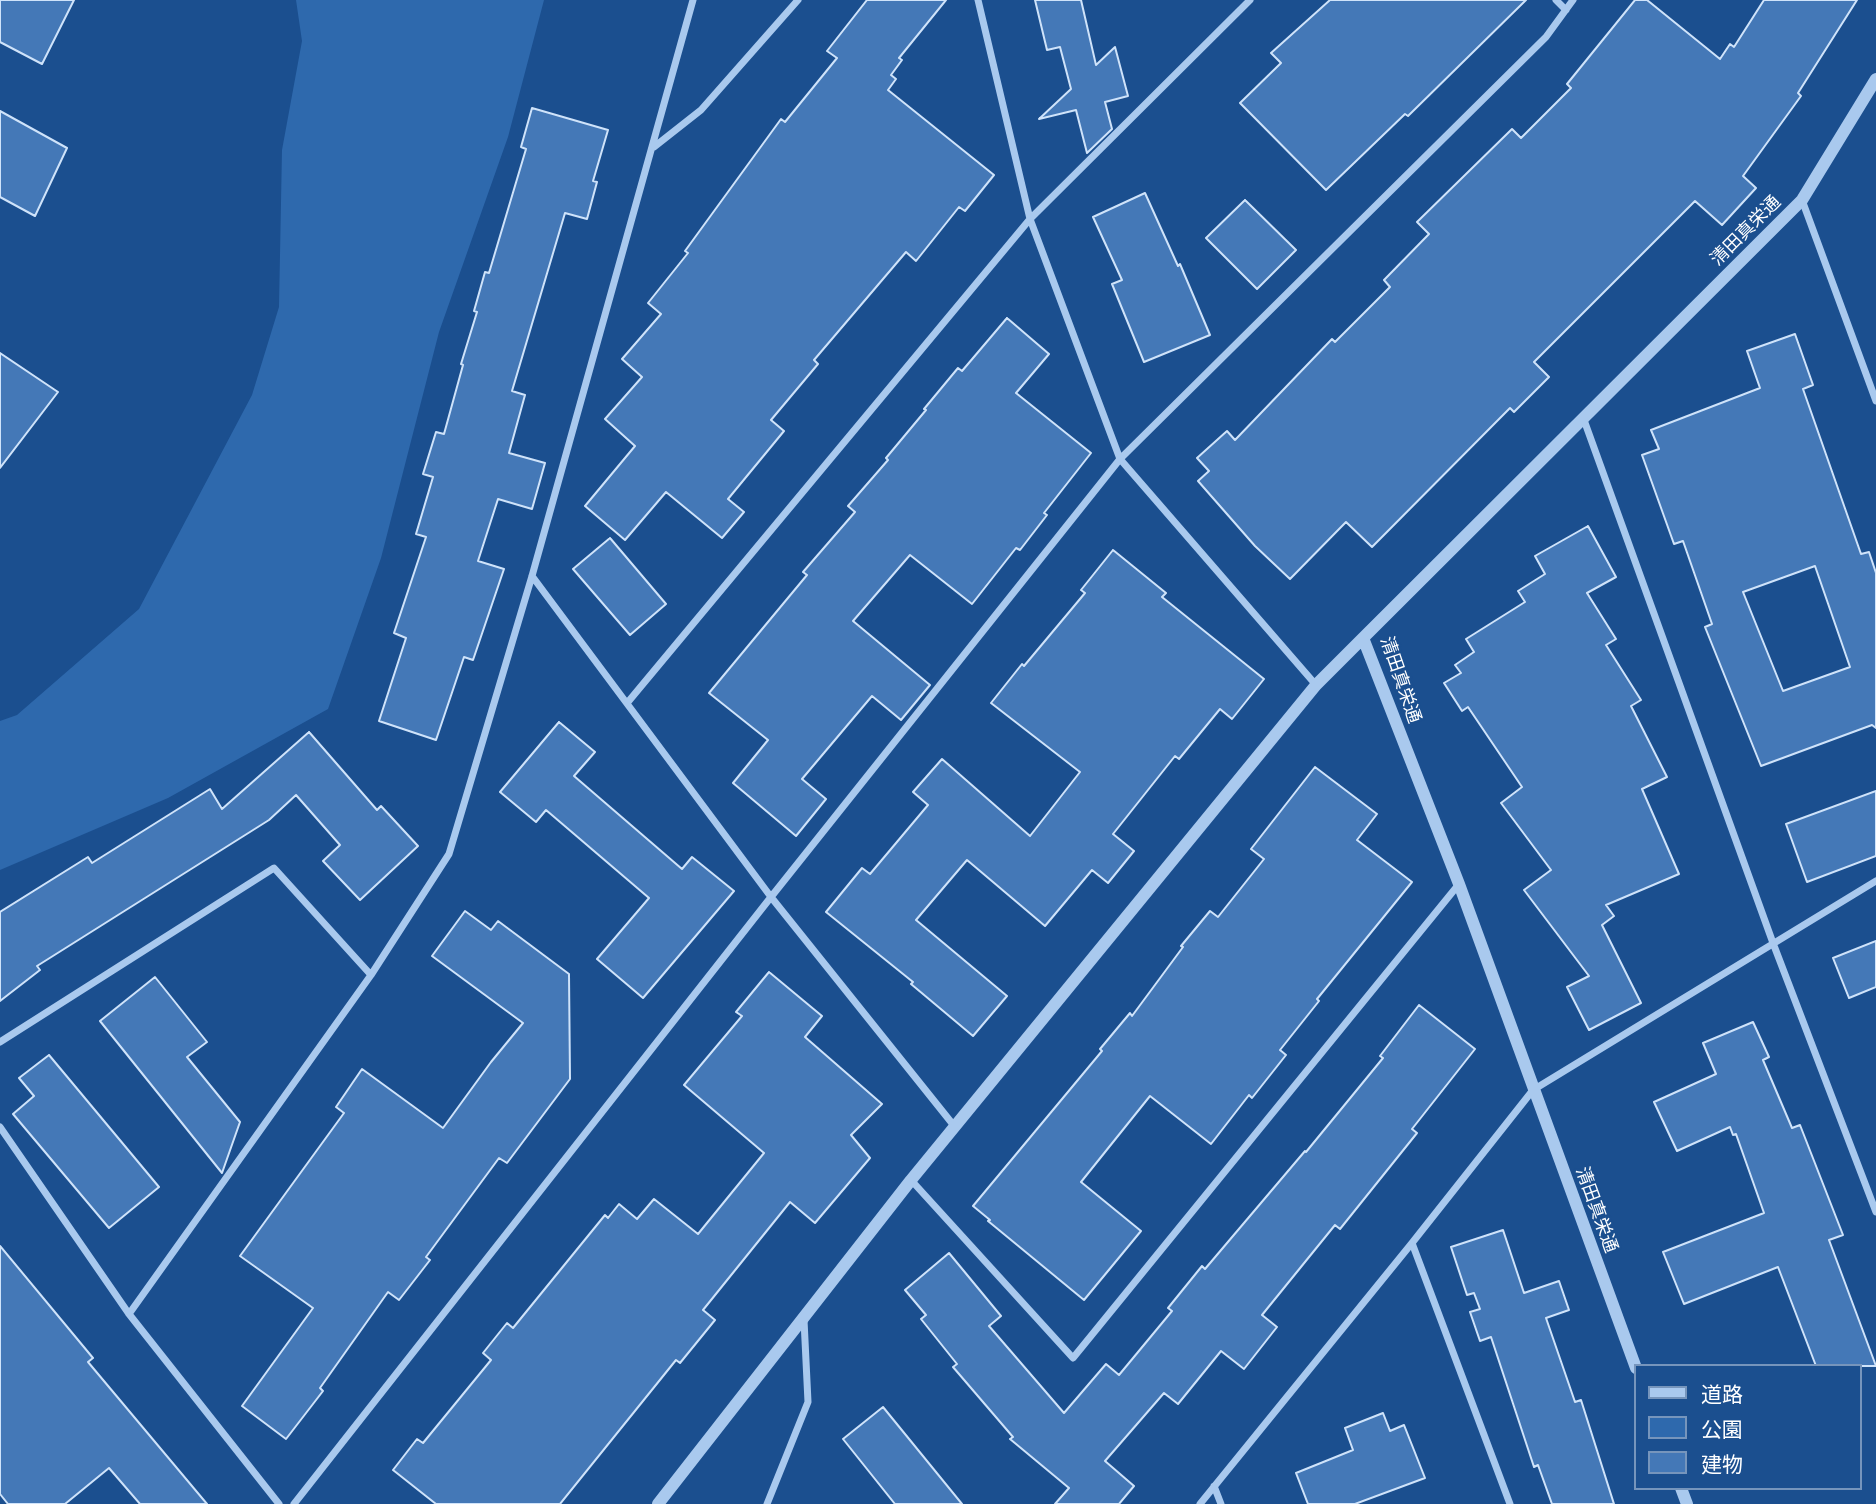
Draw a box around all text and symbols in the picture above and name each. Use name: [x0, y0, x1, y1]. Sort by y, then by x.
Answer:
street label: 清田真栄通: [1707, 192, 1785, 270]
street label: 清田真栄通: [1375, 634, 1425, 726]
street label: 清田真栄通: [1570, 1164, 1622, 1256]
legend: [1634, 1364, 1862, 1490]
text: 道路: [1701, 1382, 1743, 1408]
text: 公園: [1701, 1417, 1743, 1443]
text: 建物: [1701, 1452, 1743, 1478]

